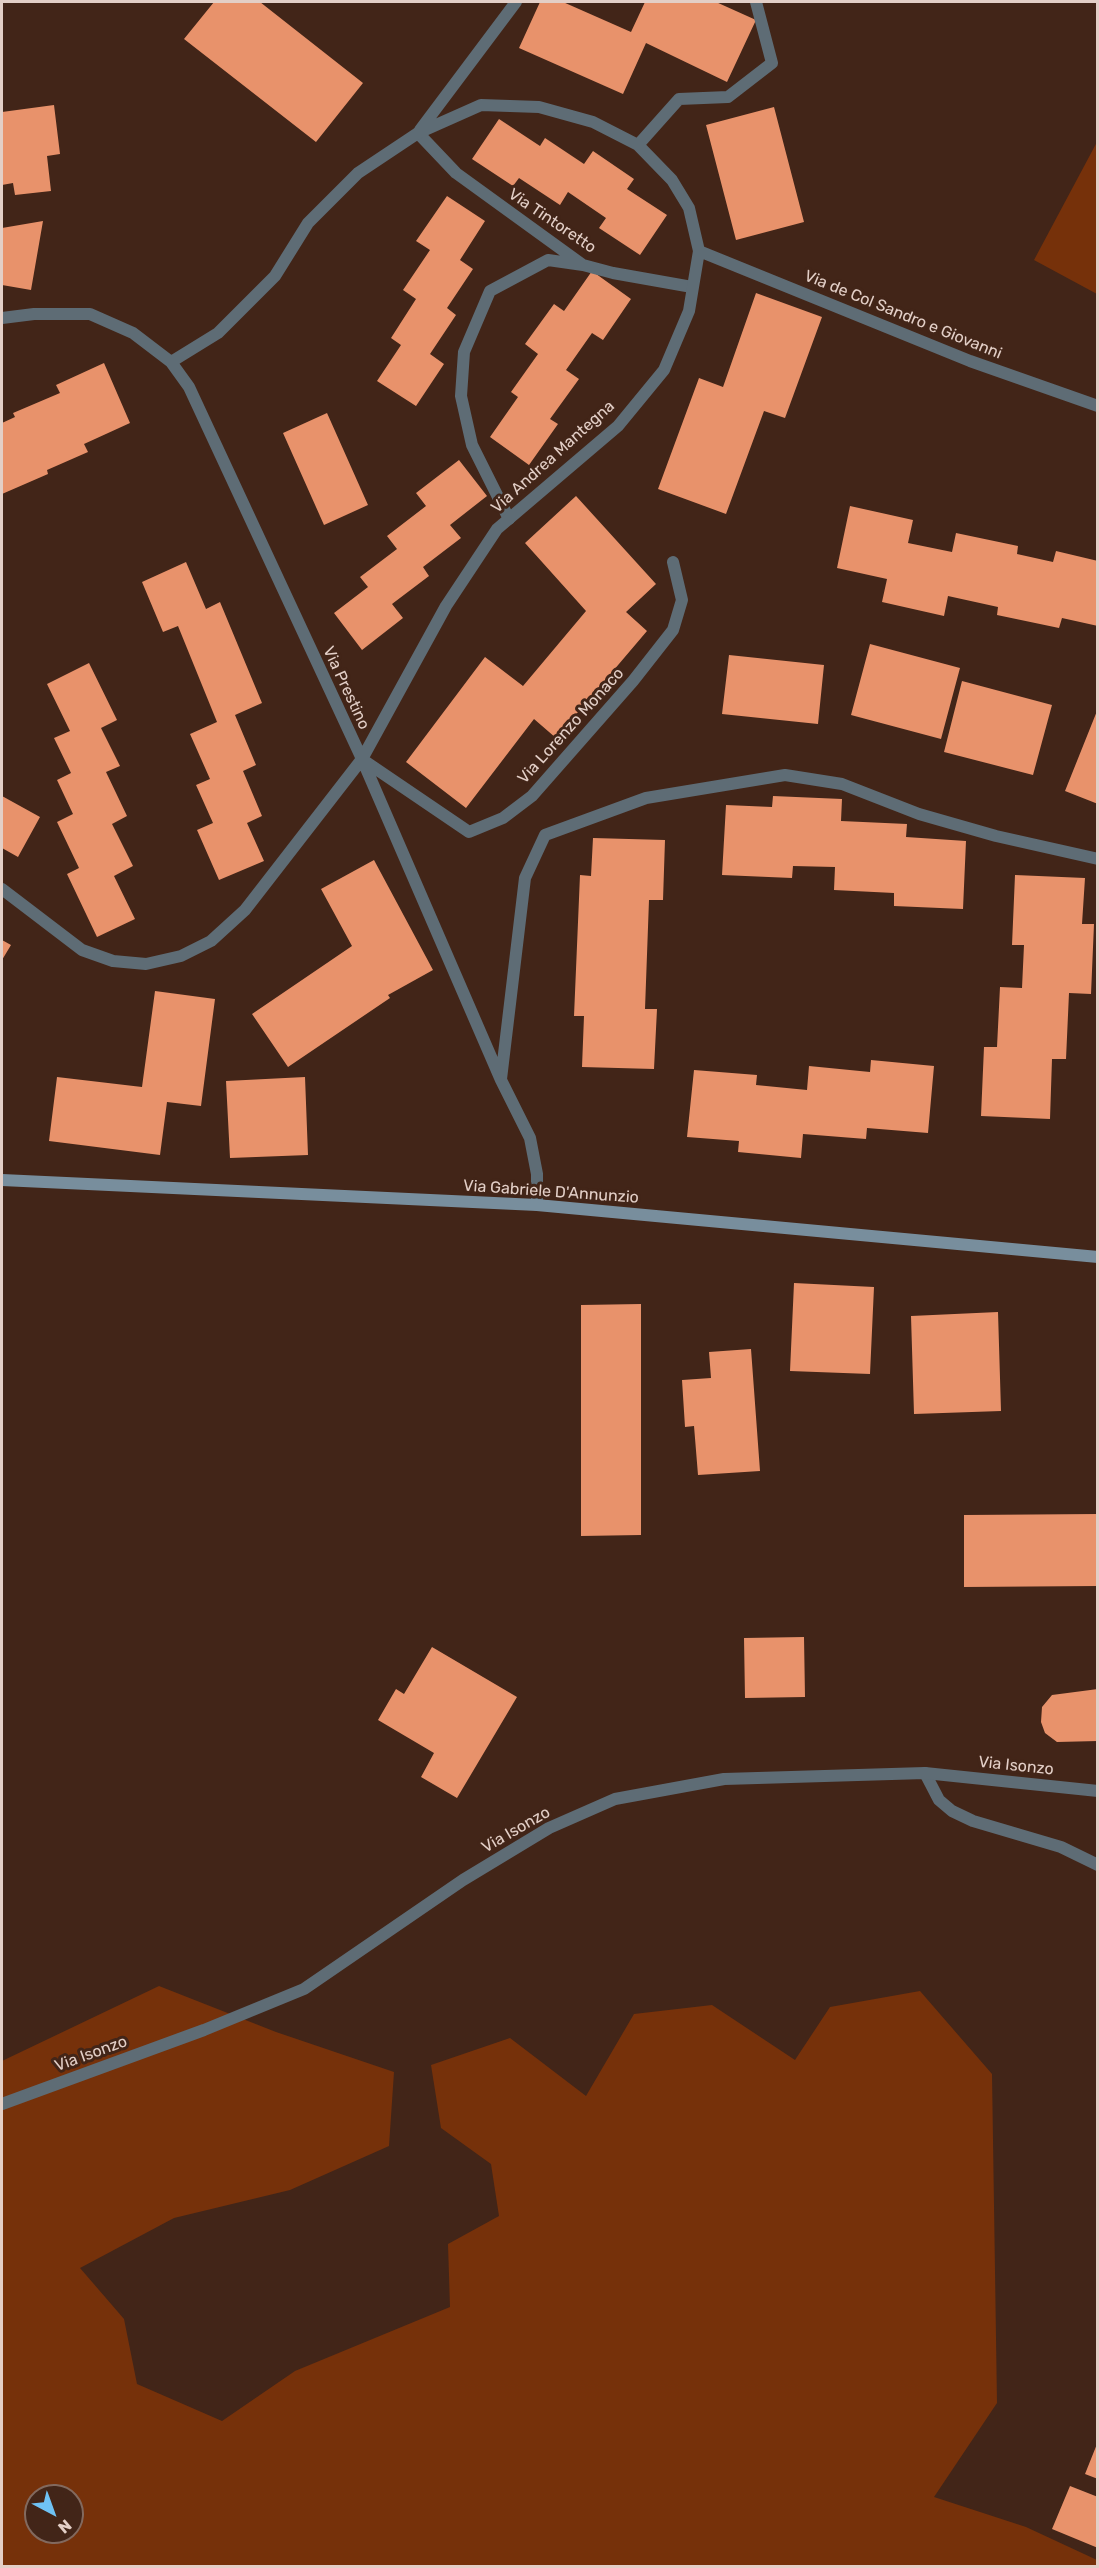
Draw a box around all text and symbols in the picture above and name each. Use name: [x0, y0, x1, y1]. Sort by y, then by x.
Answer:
street label: Via Tintoretto: [504, 185, 600, 257]
street label: Via de Col Sandro e Giovanni: [801, 267, 1005, 363]
street label: Via Andrea Mantegna: [487, 397, 619, 517]
street label: Via Prestino: [318, 643, 374, 733]
street label: Via Lorenzo Monaco: [514, 664, 628, 788]
street label: Via Gabriele D'Annunzio: [463, 1176, 639, 1208]
street label: Via Isonzo: [977, 1752, 1055, 1780]
street label: Via Isonzo: [478, 1803, 554, 1857]
street label: Via Isonzo: [52, 2032, 130, 2076]
north arrow: [24, 2484, 84, 2544]
text: N: [54, 2516, 75, 2537]

